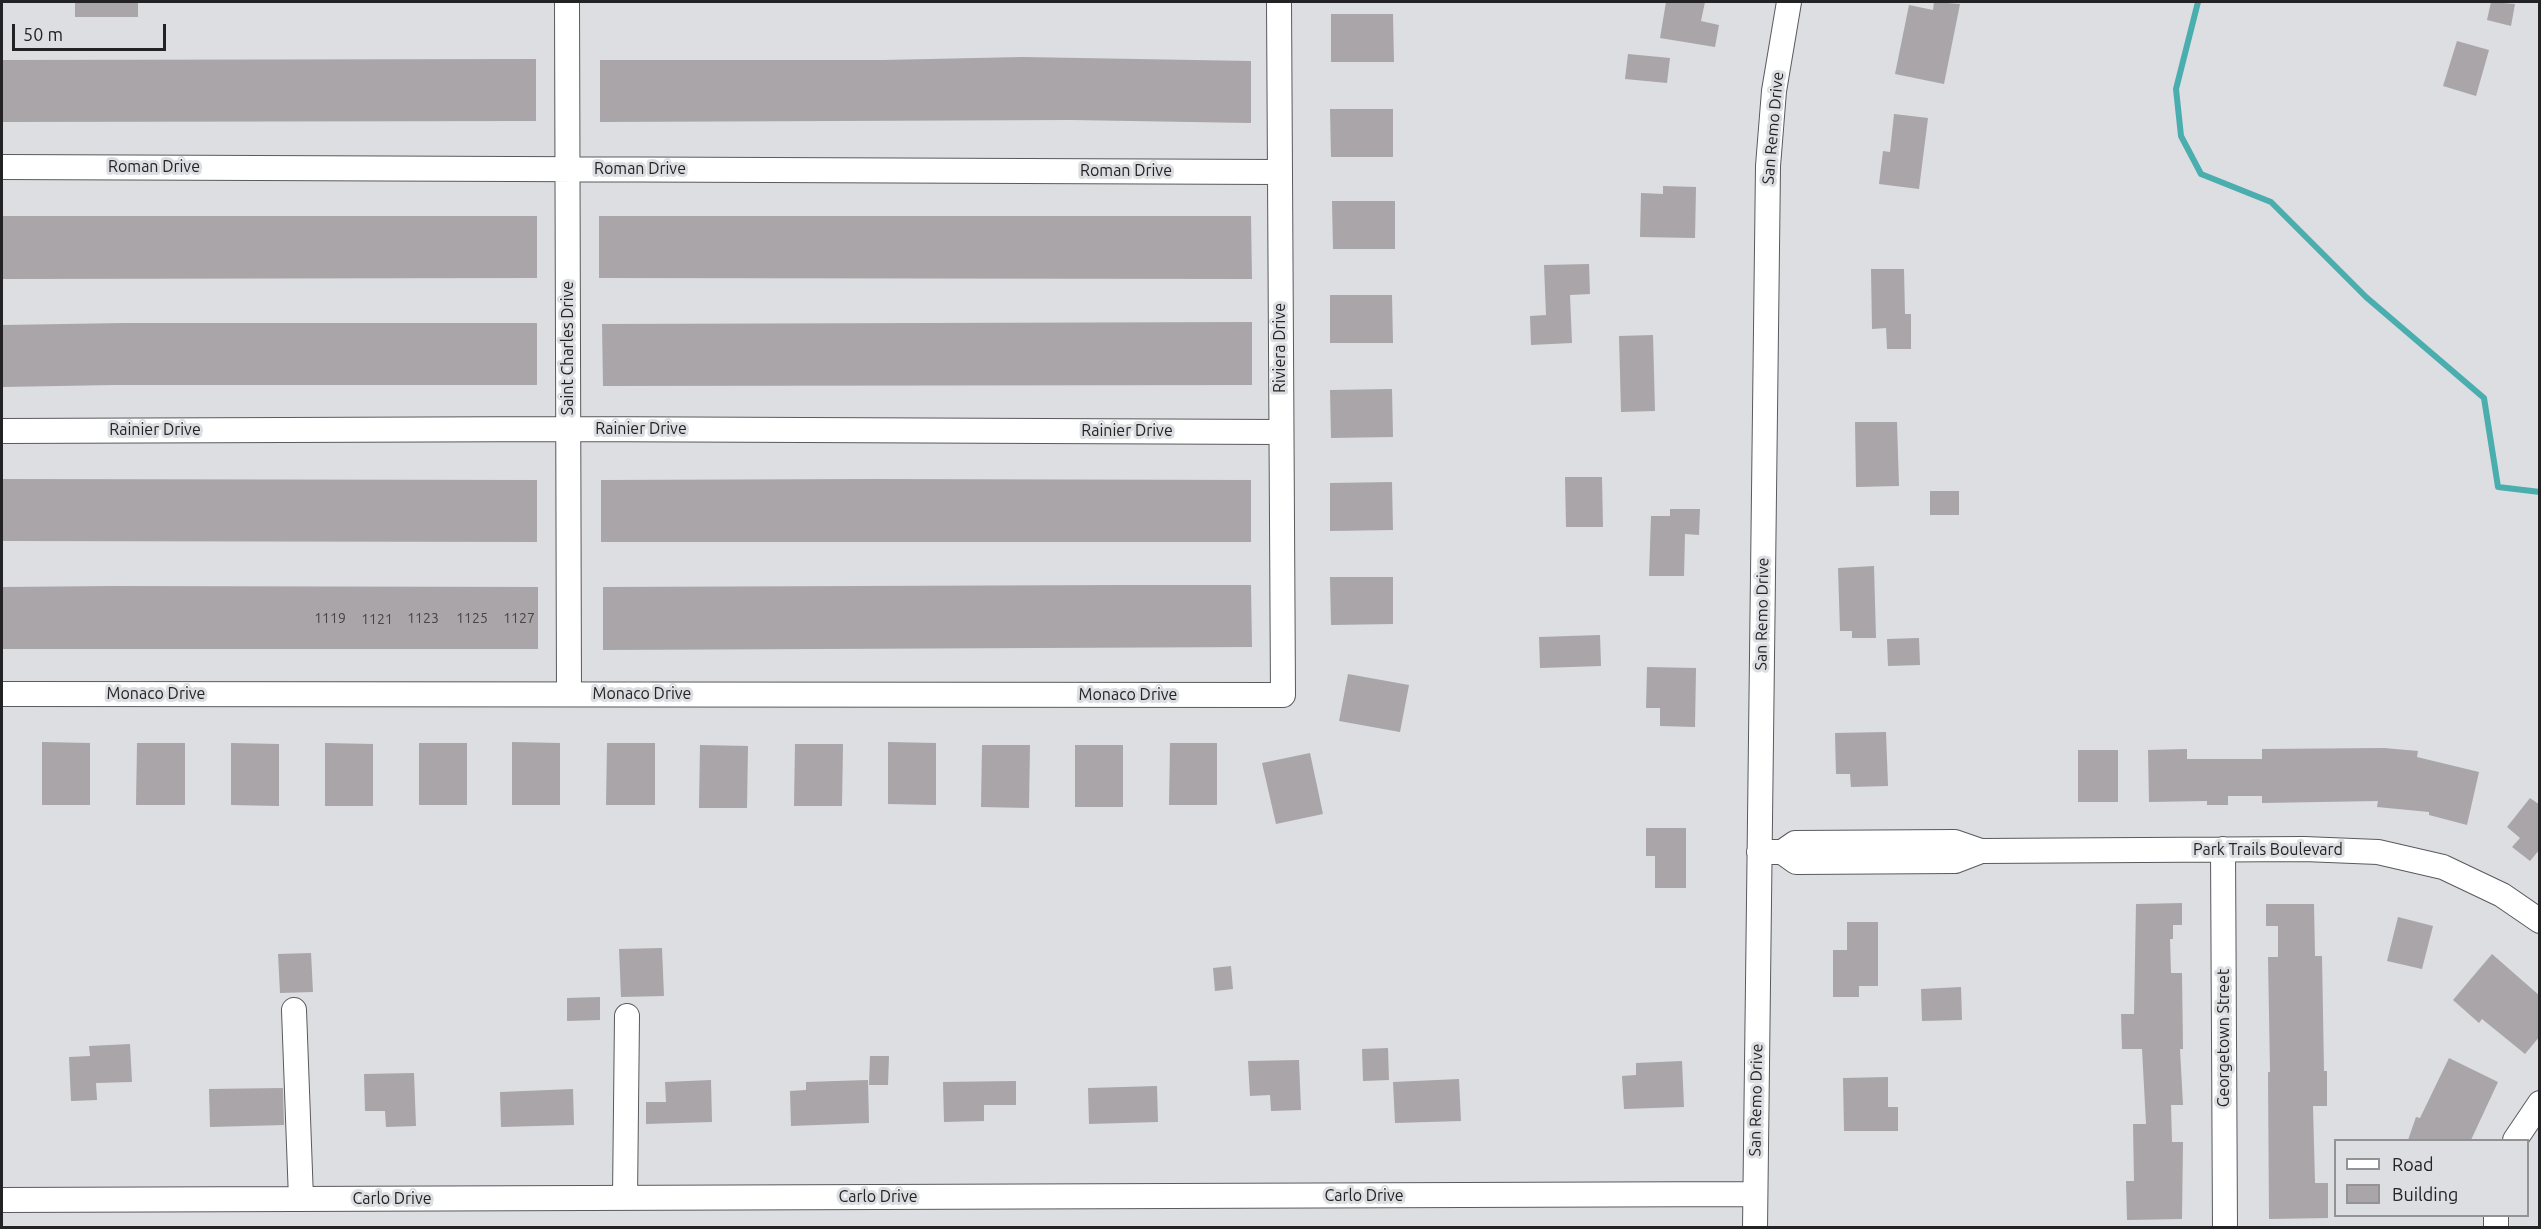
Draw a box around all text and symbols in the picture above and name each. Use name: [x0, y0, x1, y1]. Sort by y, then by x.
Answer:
scale bar: [15, 12, 170, 50]
text: 50 m: [23, 24, 63, 44]
street label: San Remo Drive: [1759, 71, 1787, 185]
street label: Roman Drive: [108, 157, 200, 177]
street label: Roman Drive: [594, 159, 686, 179]
street label: Roman Drive: [1080, 161, 1172, 181]
street label: Saint Charles Drive: [558, 281, 578, 415]
street label: Riviera Drive: [1270, 303, 1290, 393]
street label: Rainier Drive: [595, 419, 687, 439]
street label: Rainier Drive: [109, 420, 201, 440]
street label: Rainier Drive: [1081, 421, 1173, 441]
street label: San Remo Drive: [1751, 557, 1773, 671]
house number: 1119: [314, 610, 346, 626]
house number: 1123: [407, 610, 439, 626]
house number: 1125: [456, 610, 488, 626]
house number: 1127: [503, 610, 535, 626]
house number: 1121: [361, 611, 393, 627]
street label: Monaco Drive: [107, 684, 205, 704]
street label: Monaco Drive: [593, 684, 691, 704]
street label: Monaco Drive: [1079, 685, 1177, 705]
street label: Park Trails Boulevard: [2193, 840, 2343, 860]
street label: Georgetown Street: [2214, 969, 2234, 1107]
street label: San Remo Drive: [1745, 1043, 1767, 1157]
legend: [2334, 1139, 2529, 1217]
text: Road: [2392, 1154, 2434, 1174]
text: Building: [2392, 1184, 2458, 1204]
street label: Carlo Drive: [1324, 1186, 1404, 1206]
street label: Carlo Drive: [838, 1187, 918, 1207]
street label: Carlo Drive: [352, 1189, 432, 1209]

